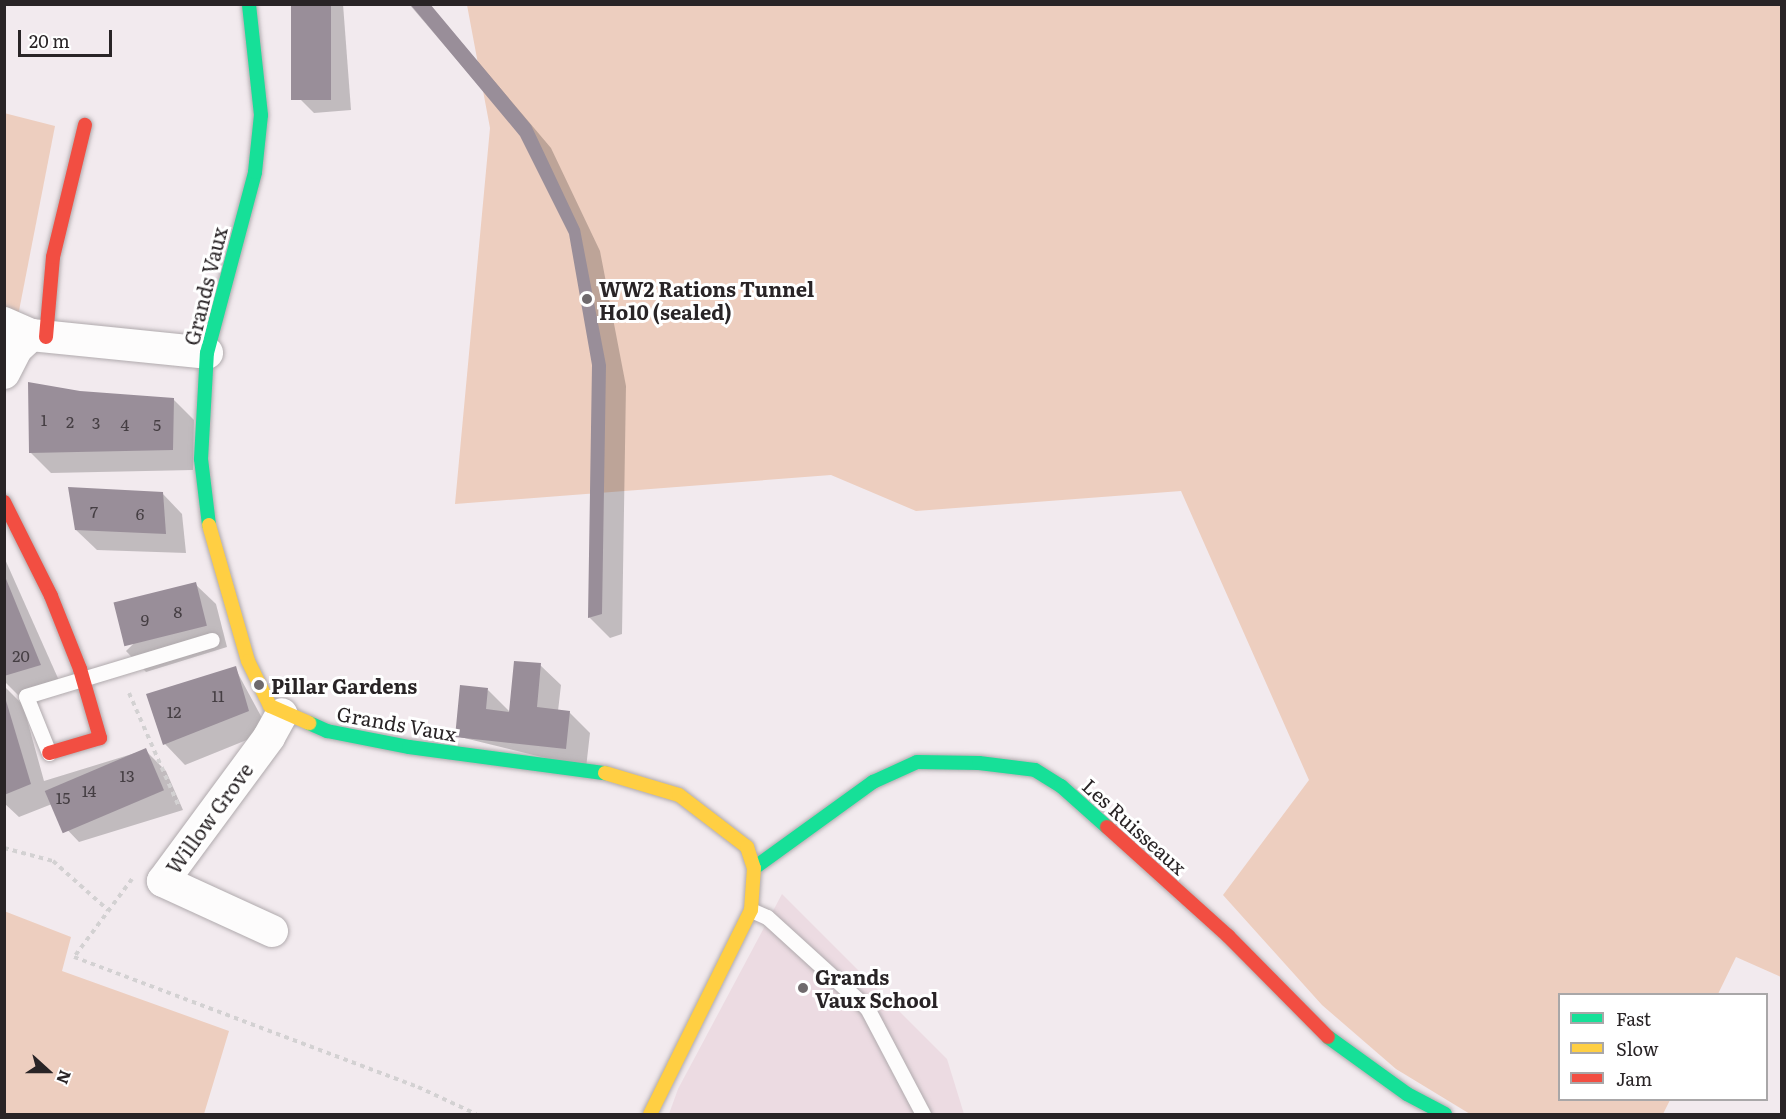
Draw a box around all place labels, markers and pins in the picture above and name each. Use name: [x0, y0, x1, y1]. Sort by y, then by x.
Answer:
place label: WW2 Rations Tunnel Ho10 (sealed): [599, 276, 814, 323]
marker: WW2 Rations Tunnel Ho10 (sealed): [580, 292, 594, 306]
place label: Pillar Gardens: [271, 673, 417, 697]
marker: Pillar Gardens: [252, 678, 266, 692]
place label: Grands Vaux School: [815, 964, 938, 1011]
marker: Grands Vaux School: [796, 981, 810, 995]

